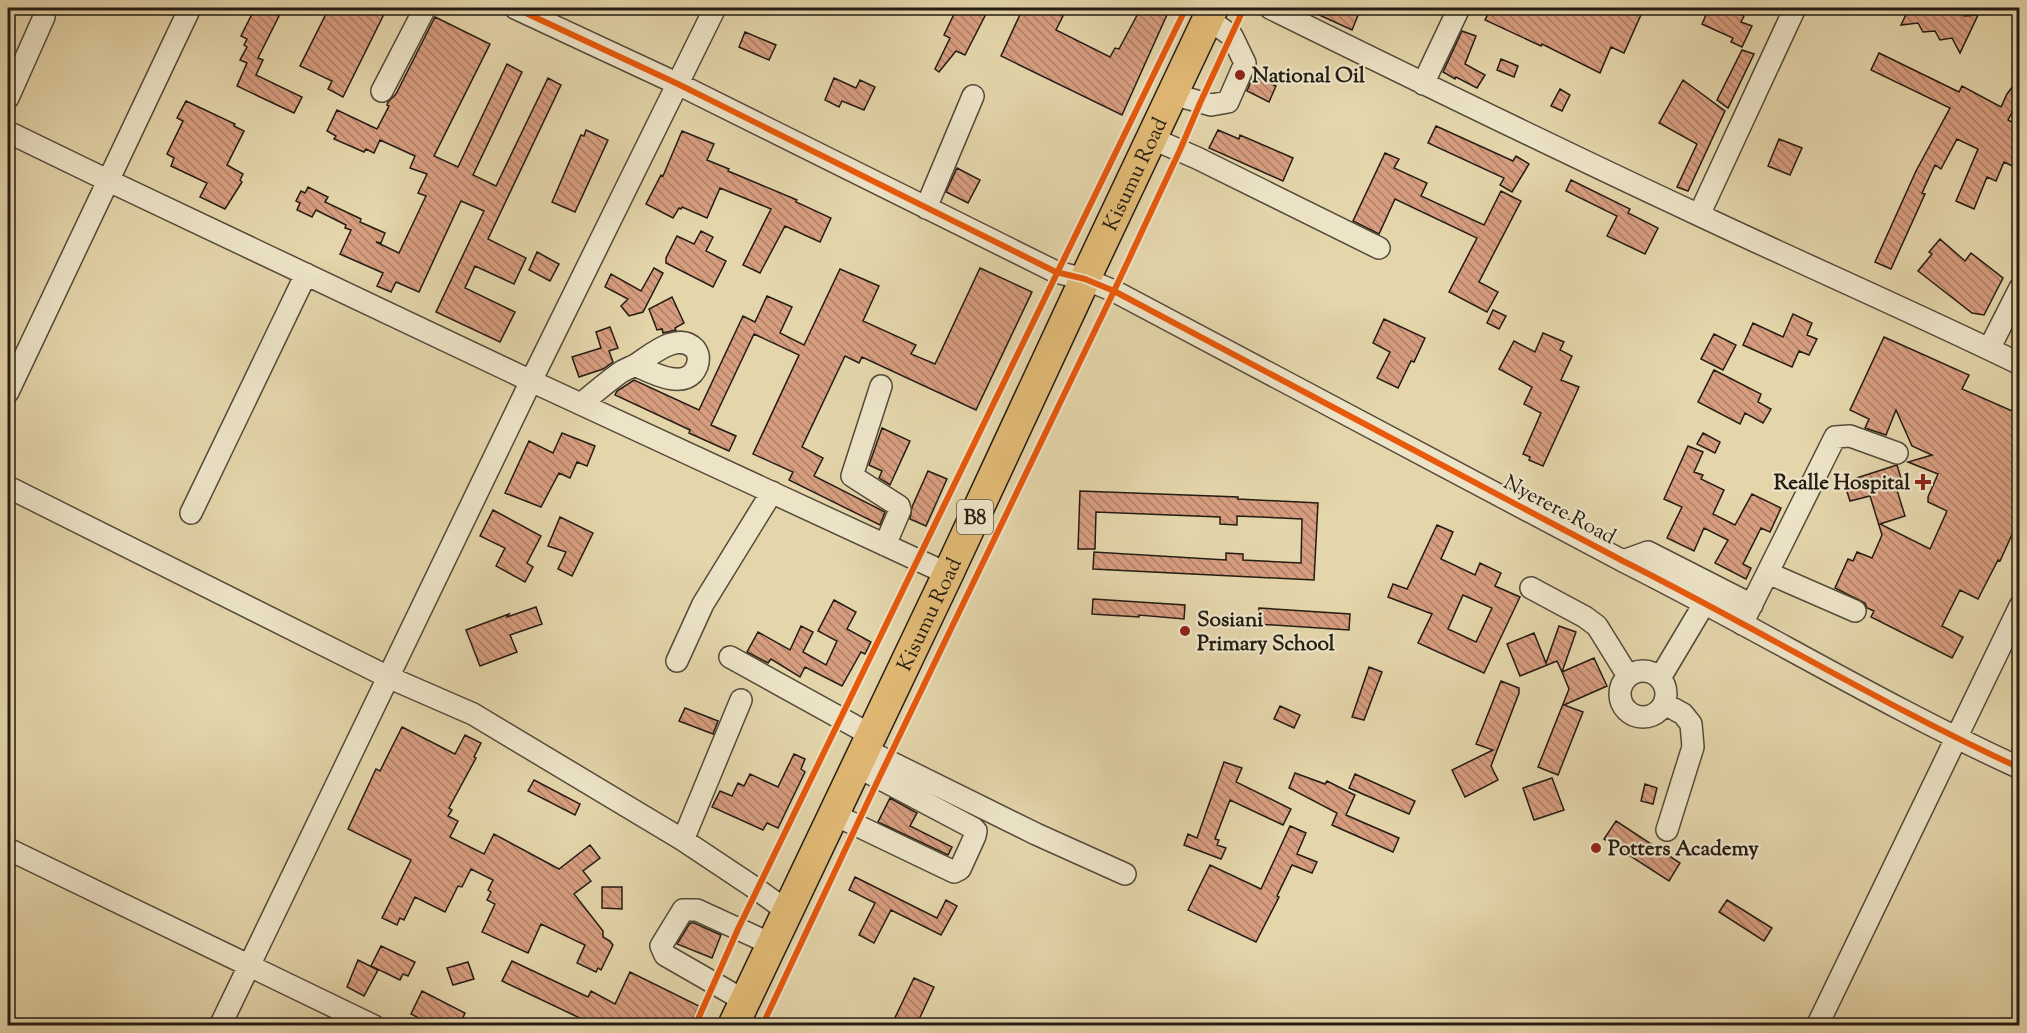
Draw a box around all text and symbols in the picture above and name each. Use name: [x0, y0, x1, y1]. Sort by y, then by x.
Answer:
place label: National Oil: [1252, 62, 1365, 92]
marker: National Oil: [1233, 68, 1247, 82]
street label: Kisumu Road: [1097, 113, 1176, 237]
street label: Nyerere Road: [1497, 469, 1621, 553]
place label: Realle Hospital: [1774, 469, 1910, 499]
marker: Realle Hospital: [1914, 473, 1932, 491]
road number: B8: [957, 500, 993, 534]
street label: Kisumu Road: [891, 553, 971, 677]
place label: Sosiani Primary School: [1197, 606, 1335, 660]
marker: Sosiani Primary School: [1178, 624, 1192, 638]
place label: Potters Academy: [1608, 835, 1759, 865]
marker: Potters Academy: [1589, 841, 1603, 855]

